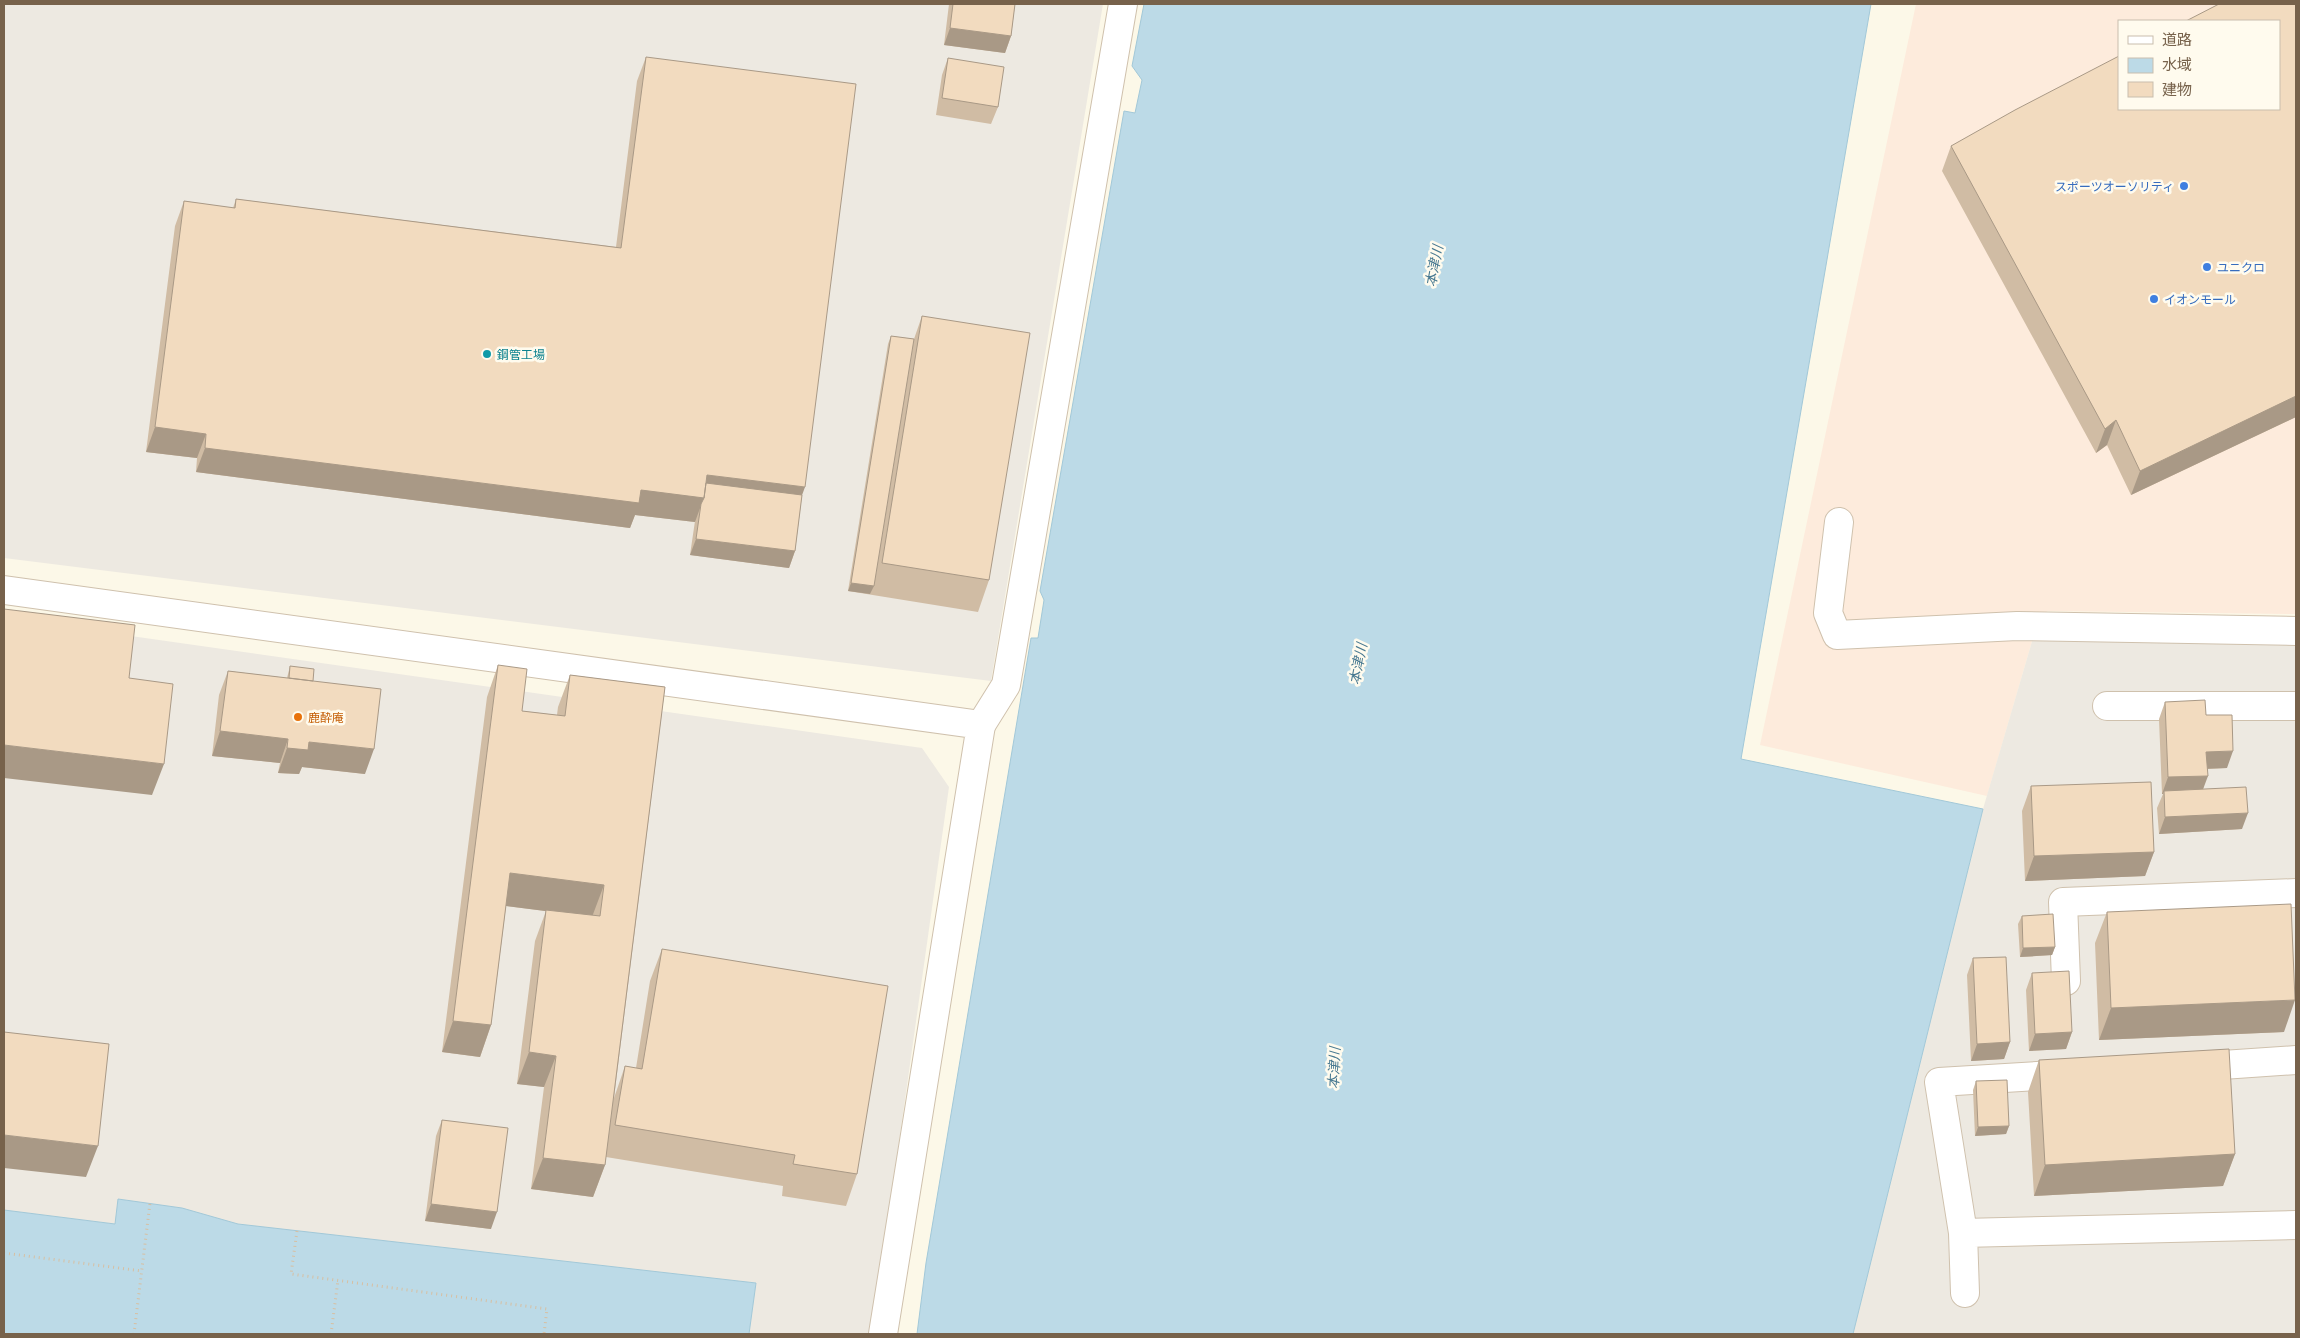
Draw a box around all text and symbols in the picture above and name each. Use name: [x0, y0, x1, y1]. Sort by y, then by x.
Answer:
legend: [2118, 20, 2280, 110]
text: 道路: [2162, 30, 2192, 49]
text: 水域: [2162, 55, 2192, 74]
text: 建物: [2162, 80, 2192, 99]
place label: スポーツオーソリティ: [2055, 179, 2174, 194]
marker: スポーツオーソリティ: [2178, 180, 2190, 192]
water label: 本津川: [1421, 242, 1447, 288]
place label: ユニクロ: [2217, 260, 2265, 275]
marker: ユニクロ: [2201, 261, 2213, 273]
place label: イオンモール: [2164, 292, 2236, 307]
marker: イオンモール: [2148, 293, 2160, 305]
place label: 鋼管工場: [497, 347, 545, 362]
marker: 鋼管工場: [481, 348, 493, 360]
water label: 本津川: [1345, 640, 1371, 686]
place label: 鹿酔庵: [308, 710, 344, 725]
marker: 鹿酔庵: [292, 711, 304, 723]
water label: 本津川: [1324, 1045, 1344, 1089]

